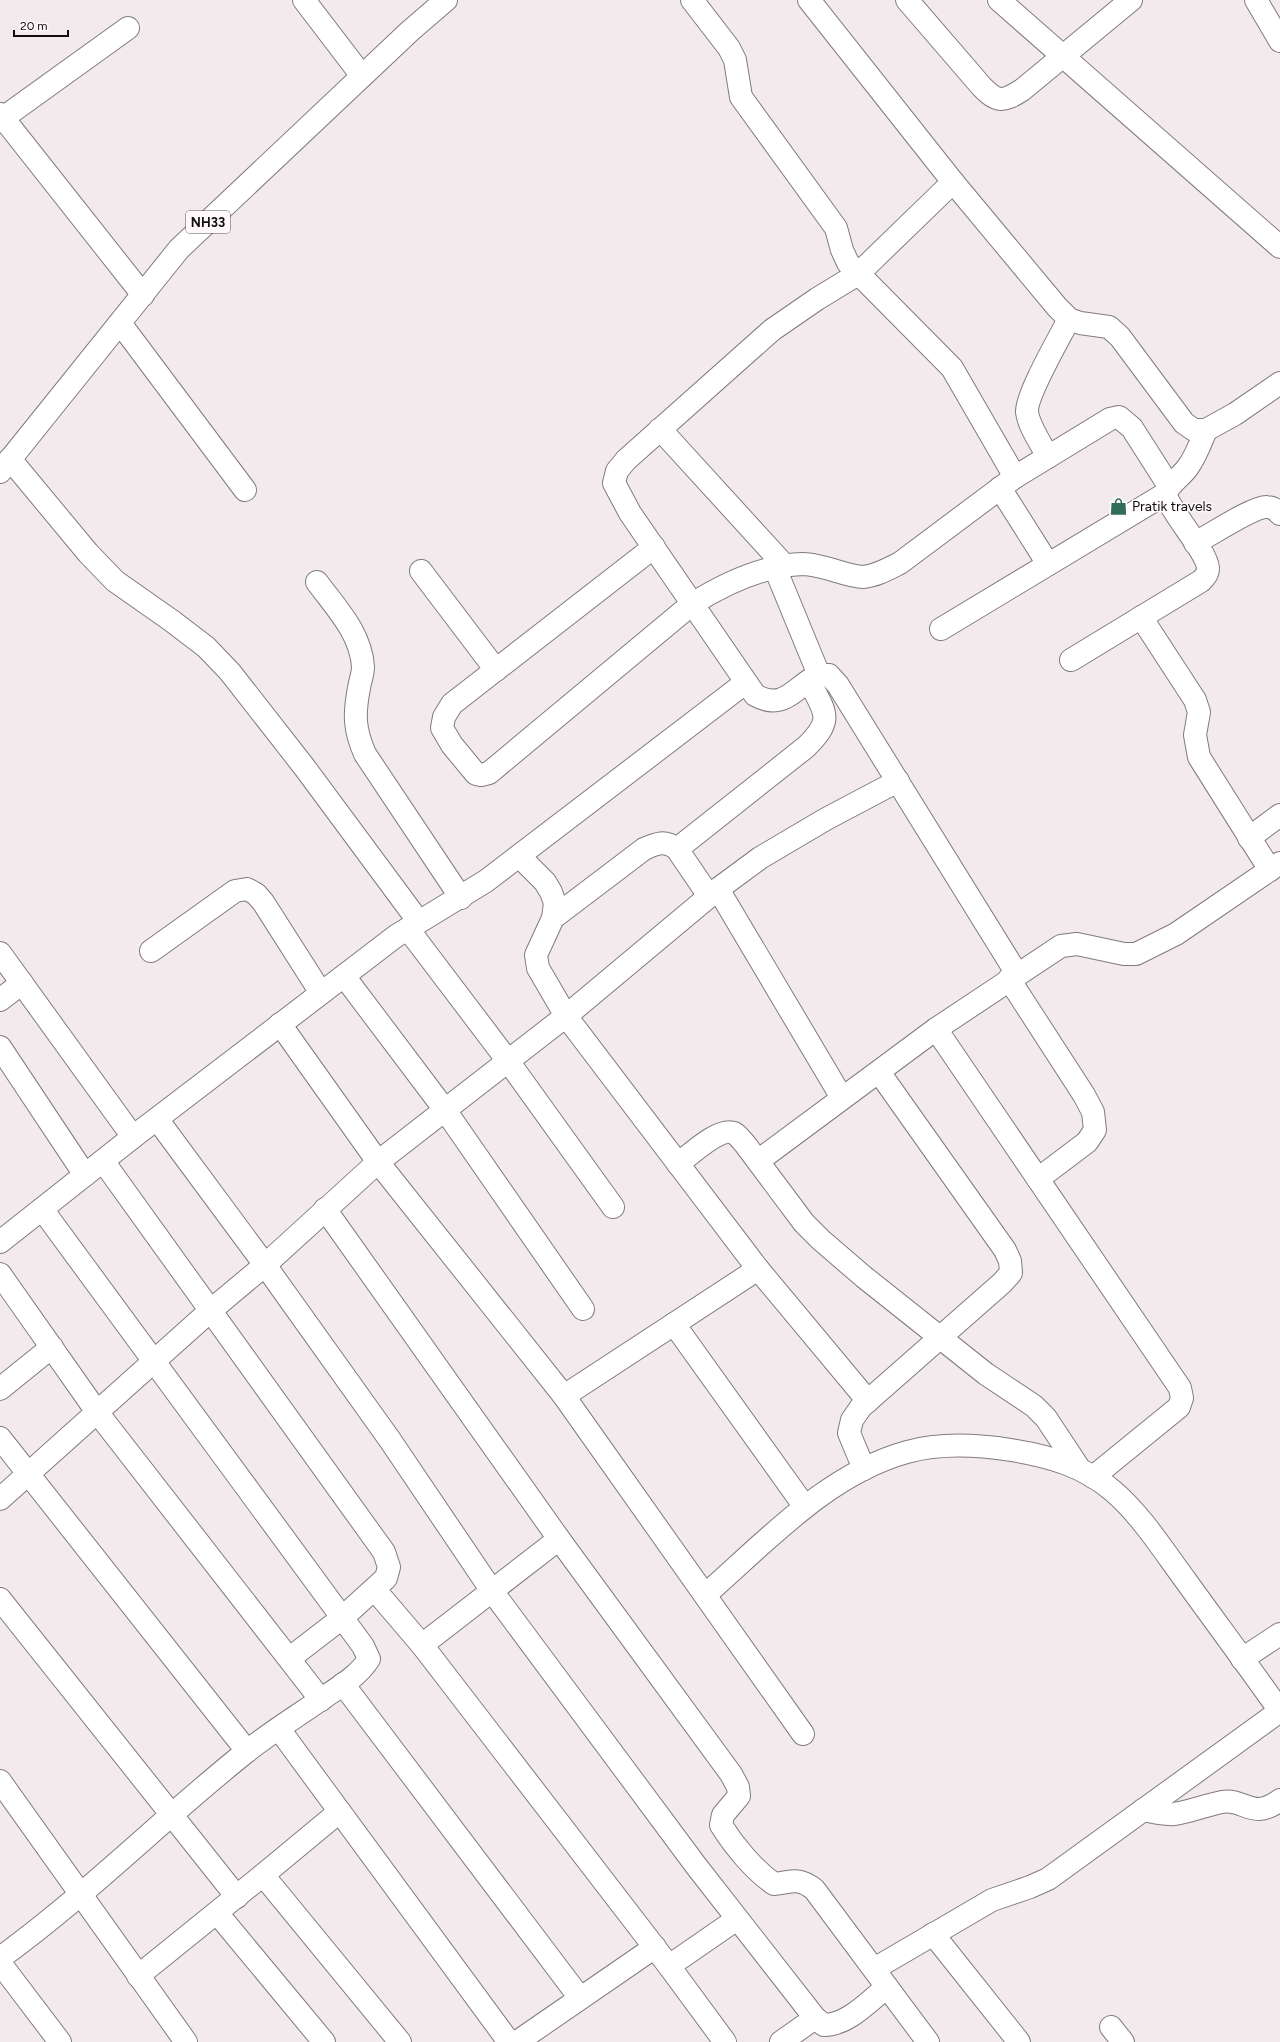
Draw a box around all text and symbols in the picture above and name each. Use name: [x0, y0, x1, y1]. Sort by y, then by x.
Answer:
scale bar: [14, 12, 68, 38]
text: 20 m: [20, 19, 48, 33]
road number: NH33: [186, 211, 230, 233]
shop icon: Pratik travels: [1109, 496, 1129, 516]
place label: Pratik travels: [1132, 498, 1212, 515]

